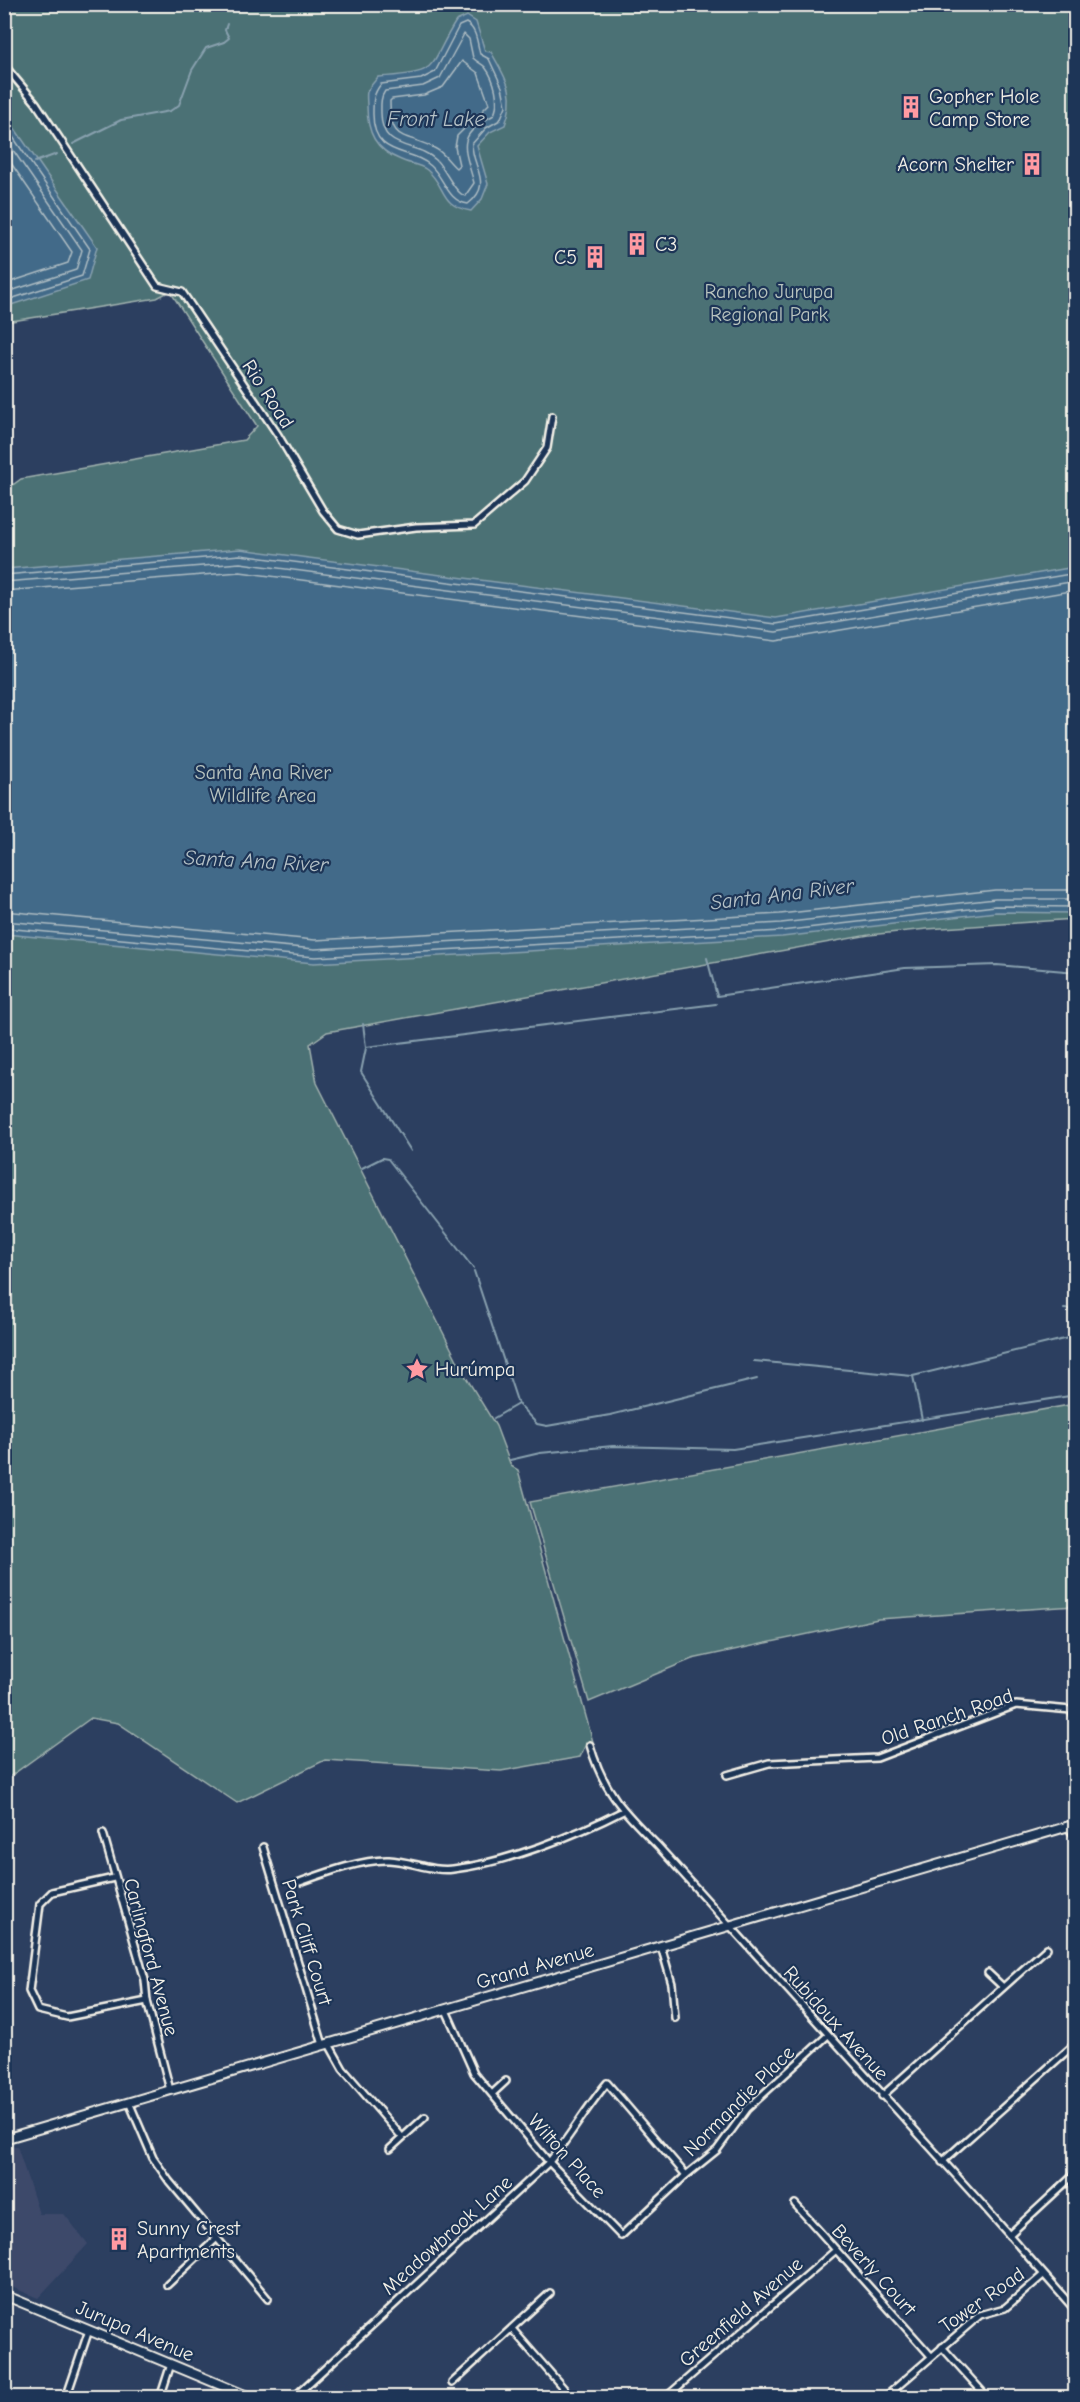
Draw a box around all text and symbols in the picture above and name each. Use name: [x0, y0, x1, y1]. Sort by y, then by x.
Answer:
place label: Gopher Hole Camp Store: [929, 85, 1039, 131]
building icon: Gopher Hole Camp Store: [898, 94, 924, 120]
water label: Front Lake: [387, 107, 485, 131]
building icon: Acorn Shelter: [1019, 151, 1045, 177]
place label: Acorn Shelter: [897, 153, 1014, 176]
building icon: C3: [624, 231, 650, 257]
place label: C3: [655, 233, 677, 256]
building icon: C5: [582, 244, 608, 270]
place label: C5: [554, 246, 577, 269]
park label: Rancho Jurupa Regional Park: [704, 280, 834, 326]
street label: Rio Road: [237, 355, 299, 433]
park label: Santa Ana River Wildlife Area: [195, 761, 331, 807]
water label: Santa Ana River: [183, 845, 330, 877]
water label: Santa Ana River: [709, 873, 857, 915]
place icon: Hurúmpa: [404, 1356, 430, 1382]
place label: Hurúmpa: [435, 1358, 515, 1381]
street label: Old Ranch Road: [878, 1684, 1016, 1750]
street label: Carlingford Avenue: [119, 1876, 183, 2038]
street label: Park Cliff Court: [277, 1876, 337, 2009]
street label: Grand Avenue: [473, 1938, 597, 1994]
street label: Rubidoux Avenue: [779, 1961, 893, 2085]
street label: Normandie Place: [679, 2041, 799, 2161]
street label: Wilton Place: [523, 2109, 611, 2203]
street label: Meadowbrook Lane: [377, 2171, 517, 2299]
place label: Sunny Crest Apartments: [137, 2217, 241, 2263]
street label: Beverly Court: [827, 2220, 922, 2321]
building icon: Sunny Crest Apartments: [106, 2226, 132, 2252]
street label: Greenfield Avenue: [675, 2252, 807, 2372]
street label: Tower Road: [935, 2262, 1029, 2338]
street label: Jurupa Avenue: [72, 2296, 198, 2366]

